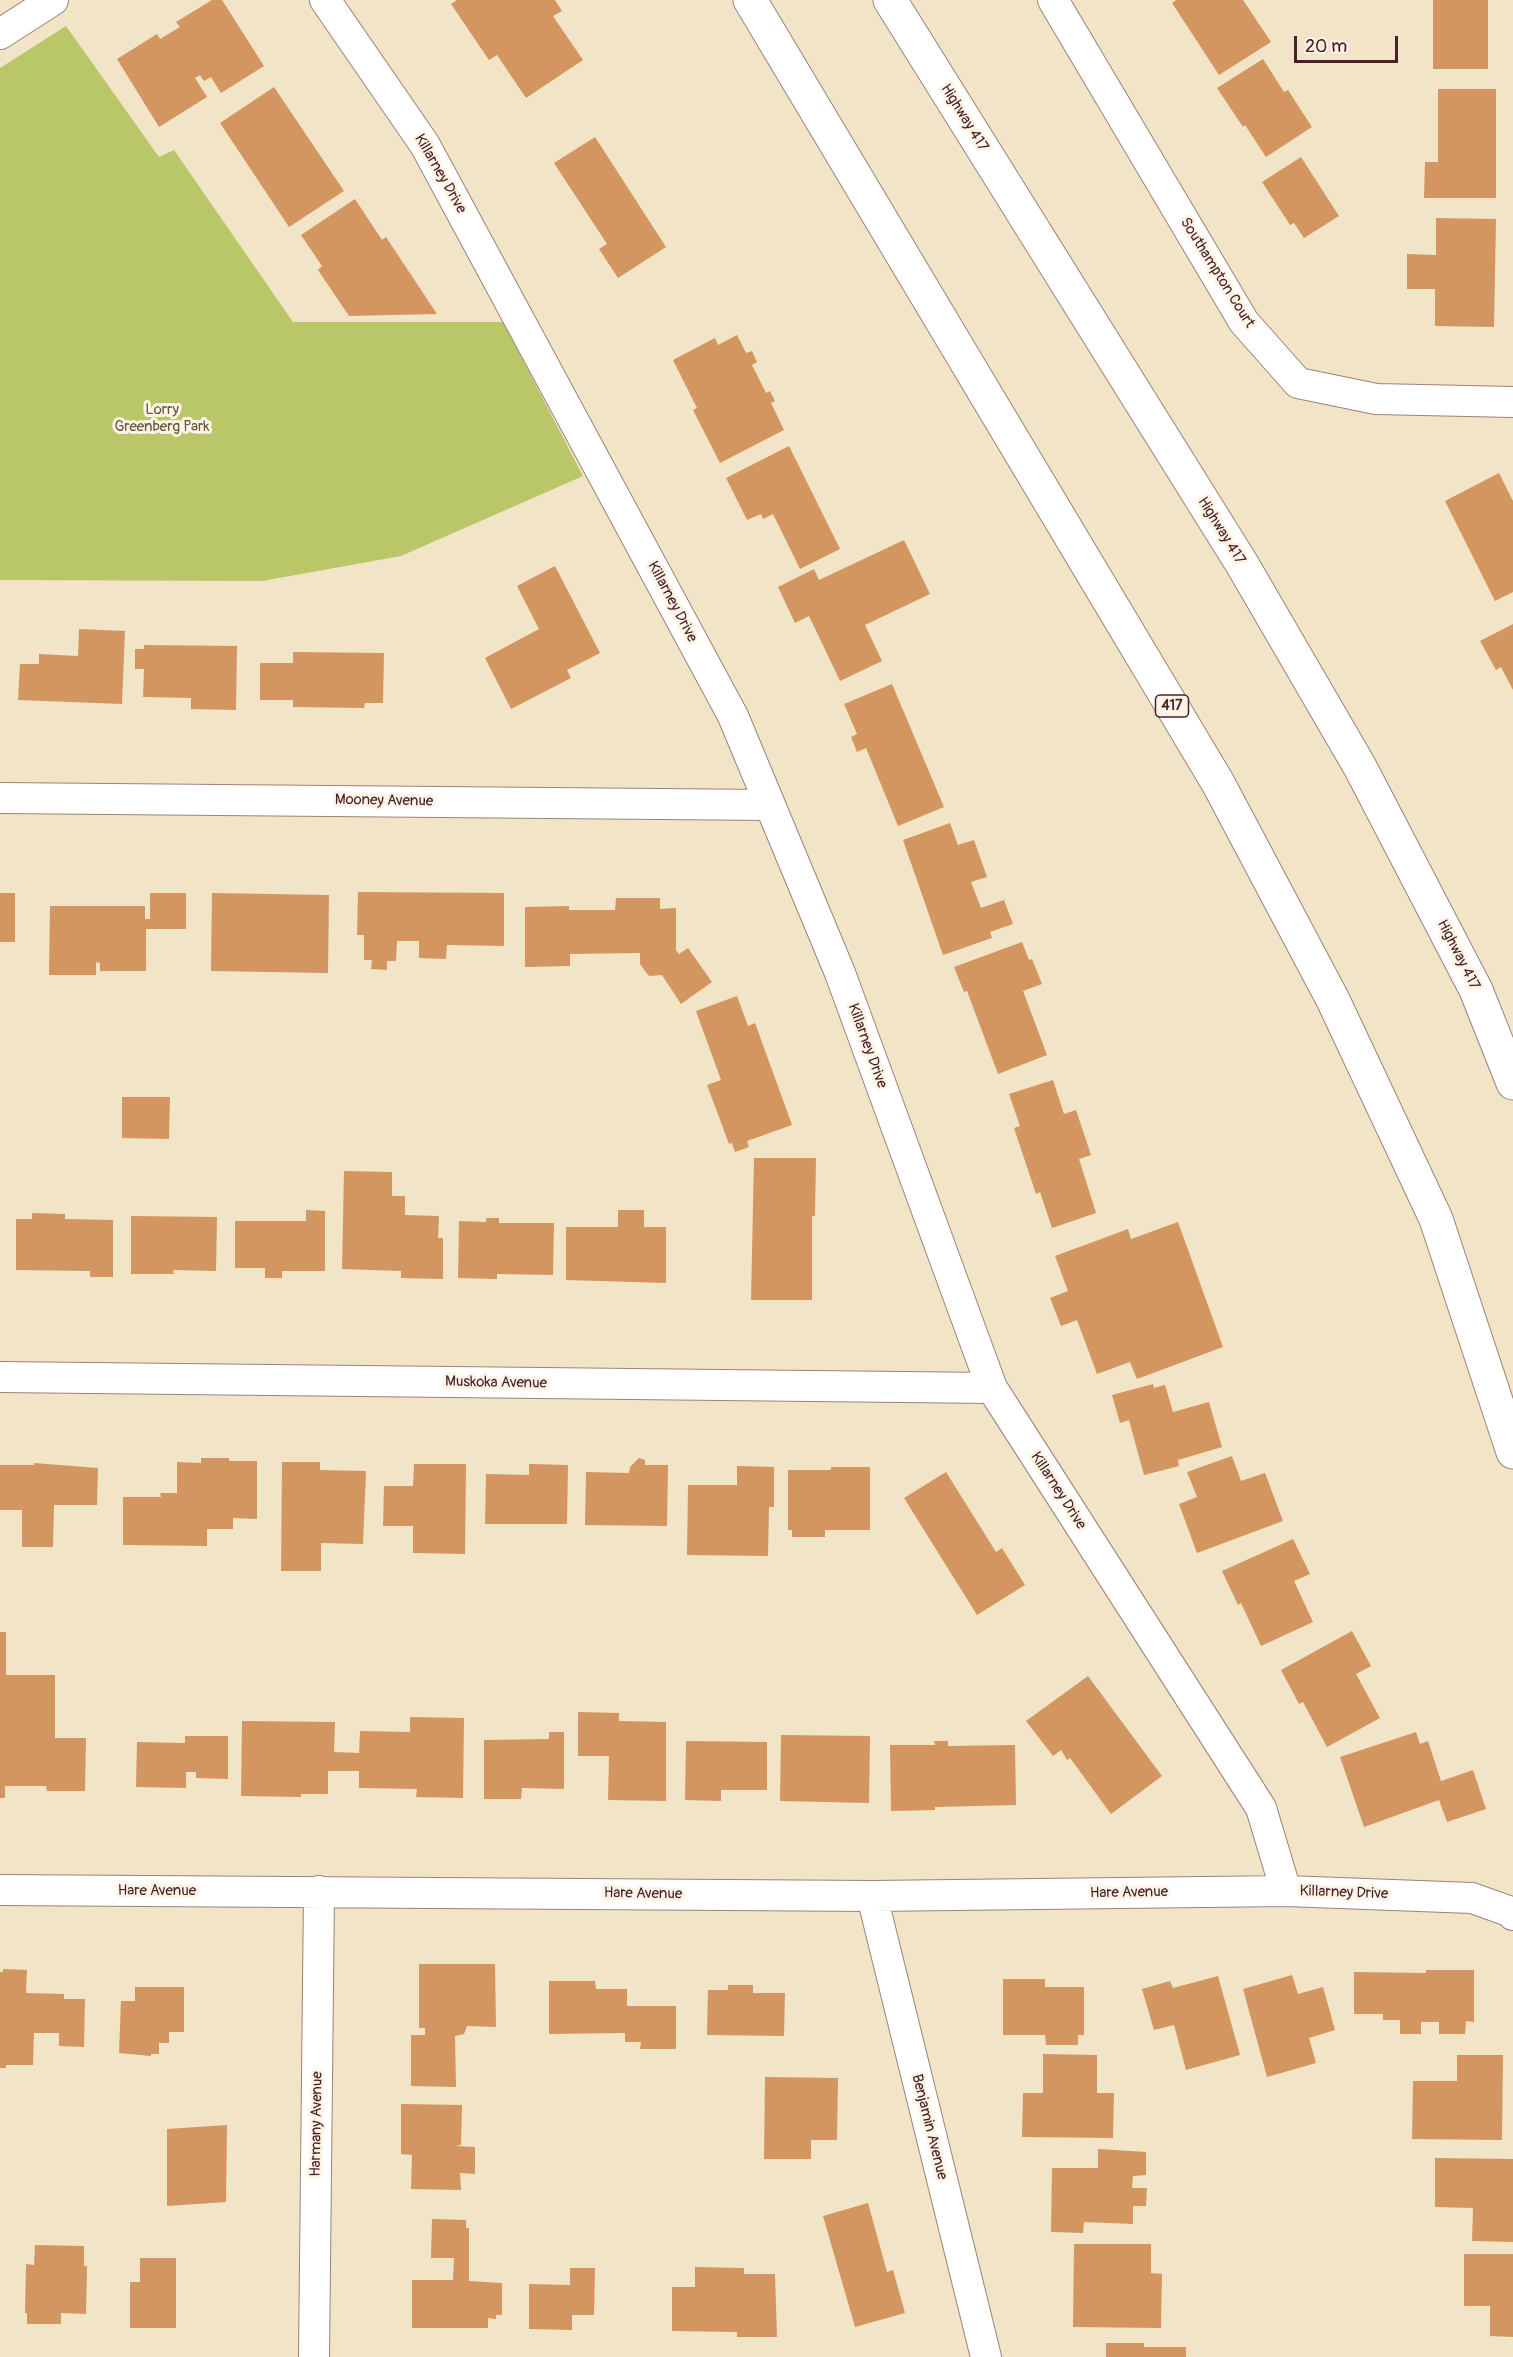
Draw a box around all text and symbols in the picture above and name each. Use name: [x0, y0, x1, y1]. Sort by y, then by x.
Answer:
scale bar: [1297, 24, 1400, 62]
text: 20 m: [1305, 35, 1347, 58]
street label: Highway 417: [936, 81, 992, 155]
street label: Killarney Drive: [410, 131, 470, 217]
street label: Southampton Court: [1176, 214, 1258, 332]
park label: Lorry Greenberg Park: [114, 401, 210, 436]
street label: Highway 417: [1193, 494, 1249, 568]
street label: Killarney Drive: [643, 559, 701, 645]
road number: 417: [1156, 695, 1188, 717]
street label: Mooney Avenue: [335, 791, 433, 811]
street label: Highway 417: [1433, 917, 1483, 993]
street label: Killarney Drive: [843, 1001, 891, 1091]
street label: Muskoka Avenue: [445, 1373, 547, 1393]
street label: Killarney Drive: [1026, 1449, 1090, 1533]
street label: Hare Avenue: [118, 1882, 196, 1900]
street label: Killarney Drive: [1299, 1882, 1389, 1904]
street label: Hare Avenue: [1090, 1883, 1168, 1903]
street label: Hare Avenue: [604, 1884, 682, 1904]
street label: Harmany Avenue: [307, 2071, 327, 2177]
street label: Benjamin Avenue: [907, 2072, 951, 2182]

